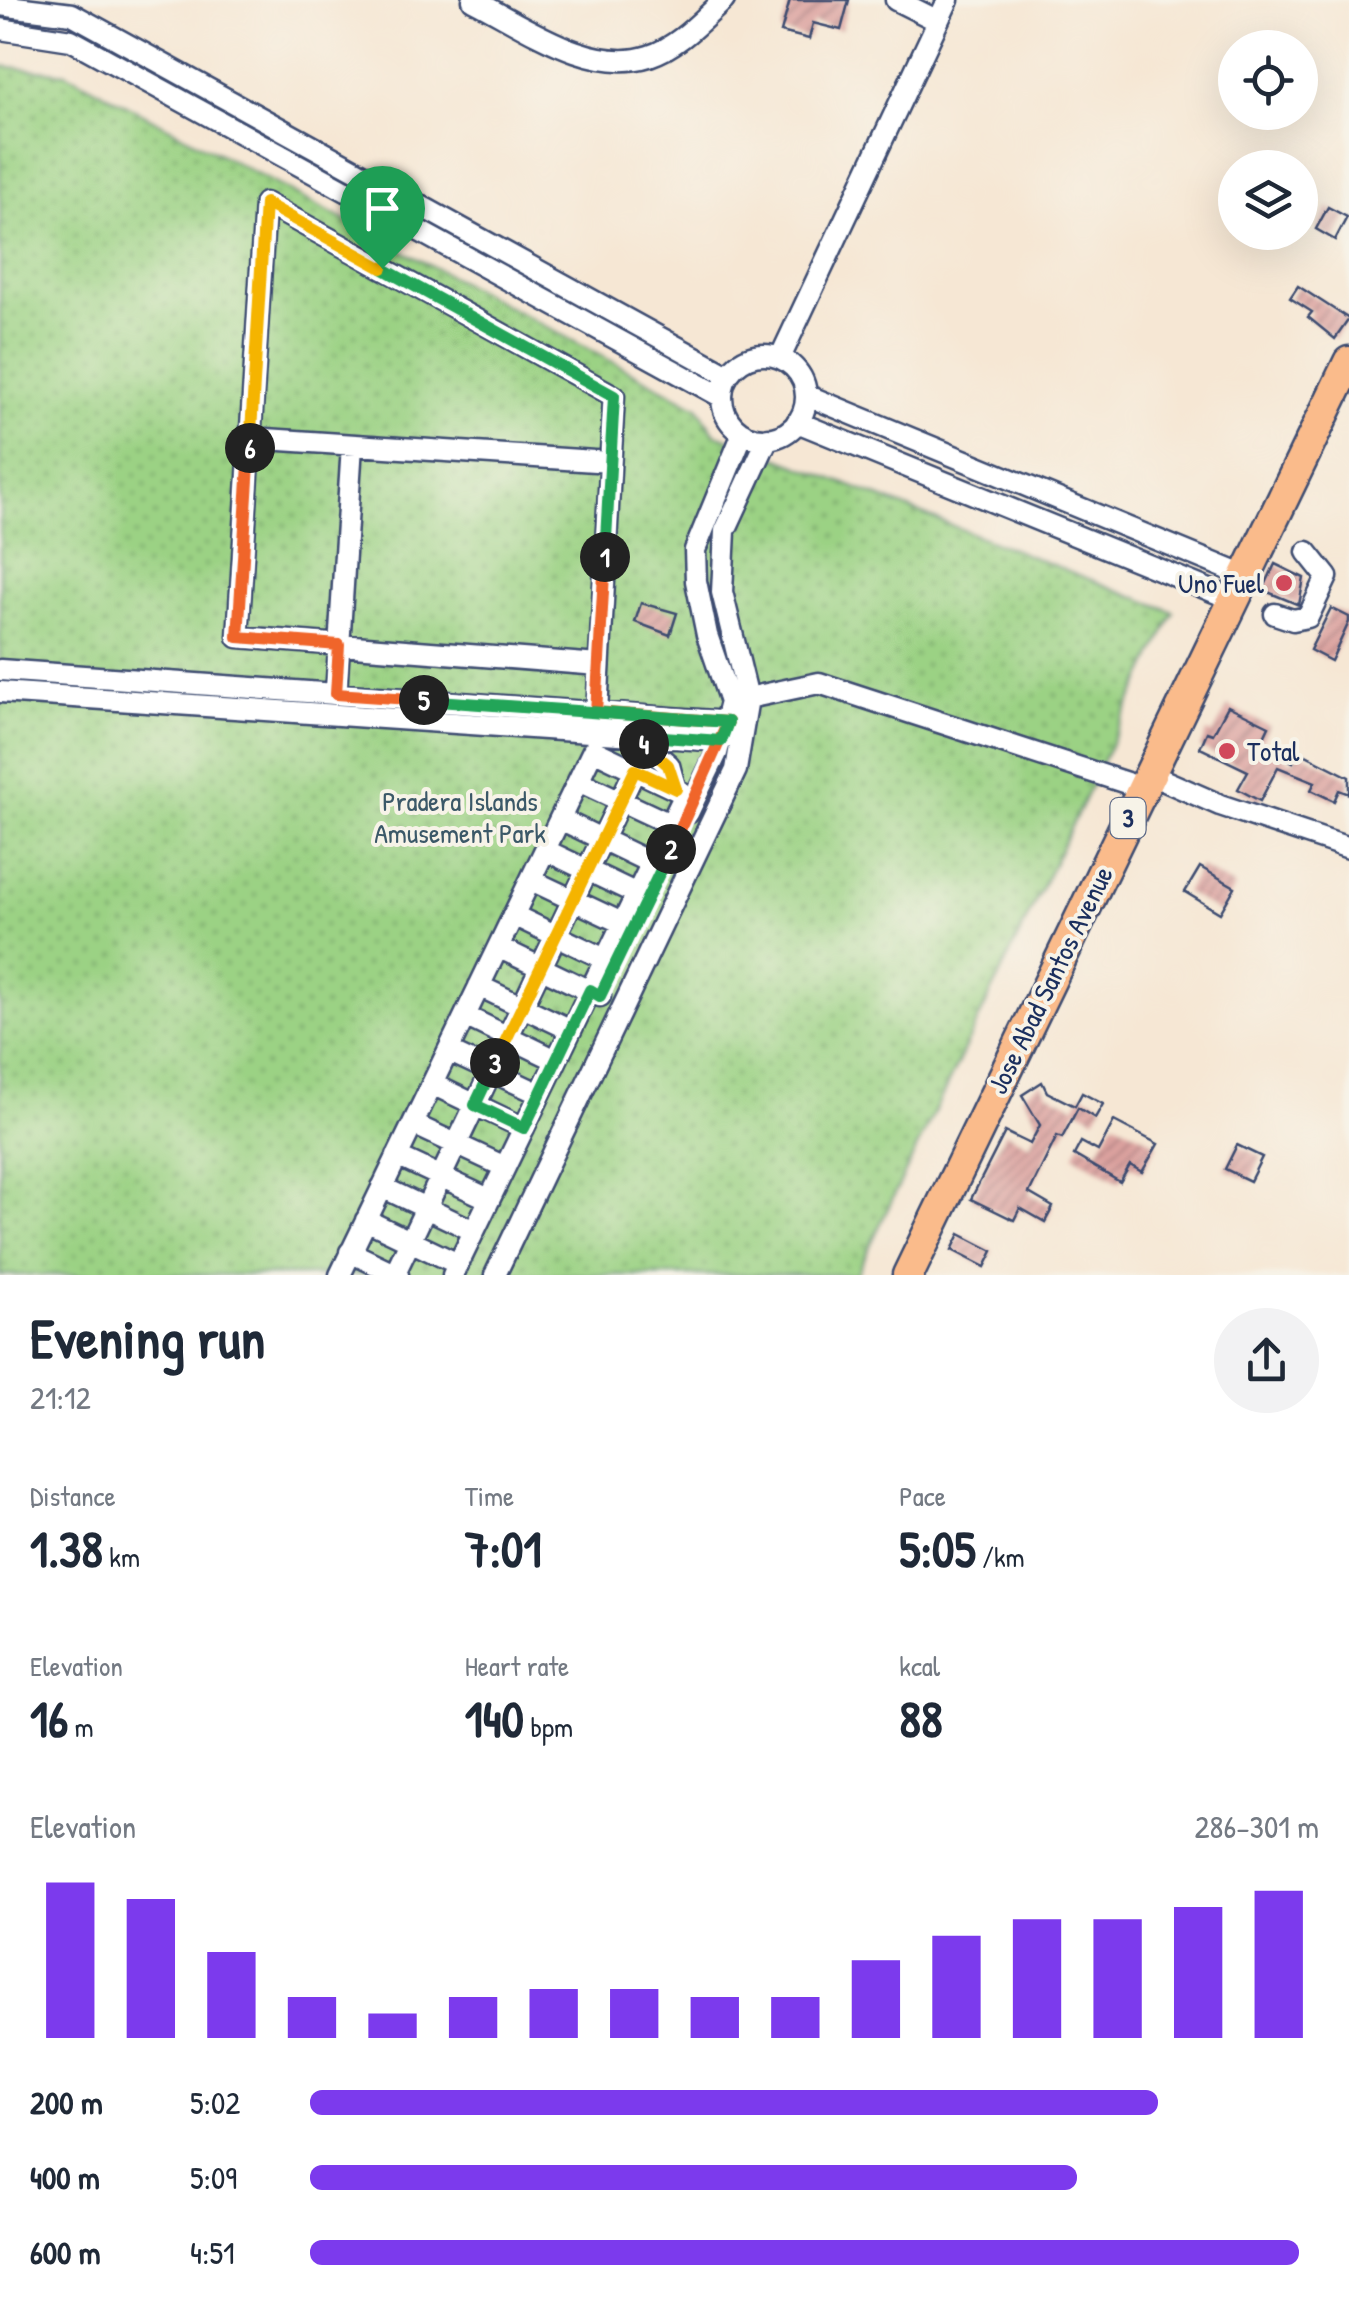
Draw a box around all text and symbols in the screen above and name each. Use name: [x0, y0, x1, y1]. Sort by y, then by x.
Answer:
map controls: [1218, 30, 1318, 250]
button: locate: [1218, 30, 1318, 130]
button: layers: [1218, 150, 1318, 250]
pin: [340, 166, 425, 269]
icon: arrive: [355, 181, 410, 236]
pin: 6: [225, 423, 275, 473]
text: 6: [244, 429, 256, 467]
pin: 1: [580, 532, 630, 582]
text: 1: [600, 538, 610, 576]
place label: Uno Fuel: [1178, 564, 1265, 602]
marker: Uno Fuel: [1273, 572, 1295, 594]
pin: 5: [399, 675, 449, 725]
text: 5: [418, 681, 430, 719]
pin: 4: [619, 719, 669, 769]
text: 4: [639, 725, 649, 763]
place label: Total: [1247, 732, 1300, 770]
marker: Total: [1216, 740, 1238, 762]
park label: Pradera Islands Amusement Park: [374, 782, 546, 852]
road number: 3: [1110, 798, 1146, 838]
pin: 2: [646, 824, 696, 874]
text: 2: [664, 830, 678, 868]
street label: Jose Abad Santos Avenue: [978, 860, 1122, 1100]
pin: 3: [470, 1038, 520, 1088]
text: 3: [489, 1044, 501, 1082]
text: Evening run: [30, 1301, 265, 1375]
button: share: [1214, 1308, 1319, 1413]
text: 21:12: [30, 1376, 91, 1419]
text: Distance: [30, 1477, 116, 1515]
text: Time: [465, 1477, 514, 1515]
text: Pace: [899, 1477, 946, 1515]
text: 1.38: [30, 1515, 103, 1583]
text: 7:01: [465, 1515, 542, 1583]
text: 5:05: [899, 1515, 976, 1583]
text: km: [103, 1538, 140, 1576]
text: /km: [976, 1538, 1025, 1576]
text: Elevation: [30, 1647, 123, 1685]
text: Heart rate: [465, 1647, 569, 1685]
text: kcal: [899, 1647, 940, 1685]
text: 16: [30, 1685, 68, 1753]
text: 140: [465, 1685, 524, 1753]
text: 88: [899, 1685, 943, 1753]
text: m: [68, 1708, 94, 1746]
text: bpm: [524, 1708, 573, 1746]
text: Elevation: [30, 1805, 136, 1848]
text: 286–301 m: [1195, 1805, 1319, 1848]
text: 200 m: [30, 2081, 103, 2124]
text: 5:02: [190, 2081, 240, 2124]
text: 400 m: [30, 2156, 100, 2199]
text: 5:09: [190, 2156, 237, 2199]
text: 600 m: [30, 2231, 101, 2274]
text: 4:51: [190, 2231, 235, 2274]

